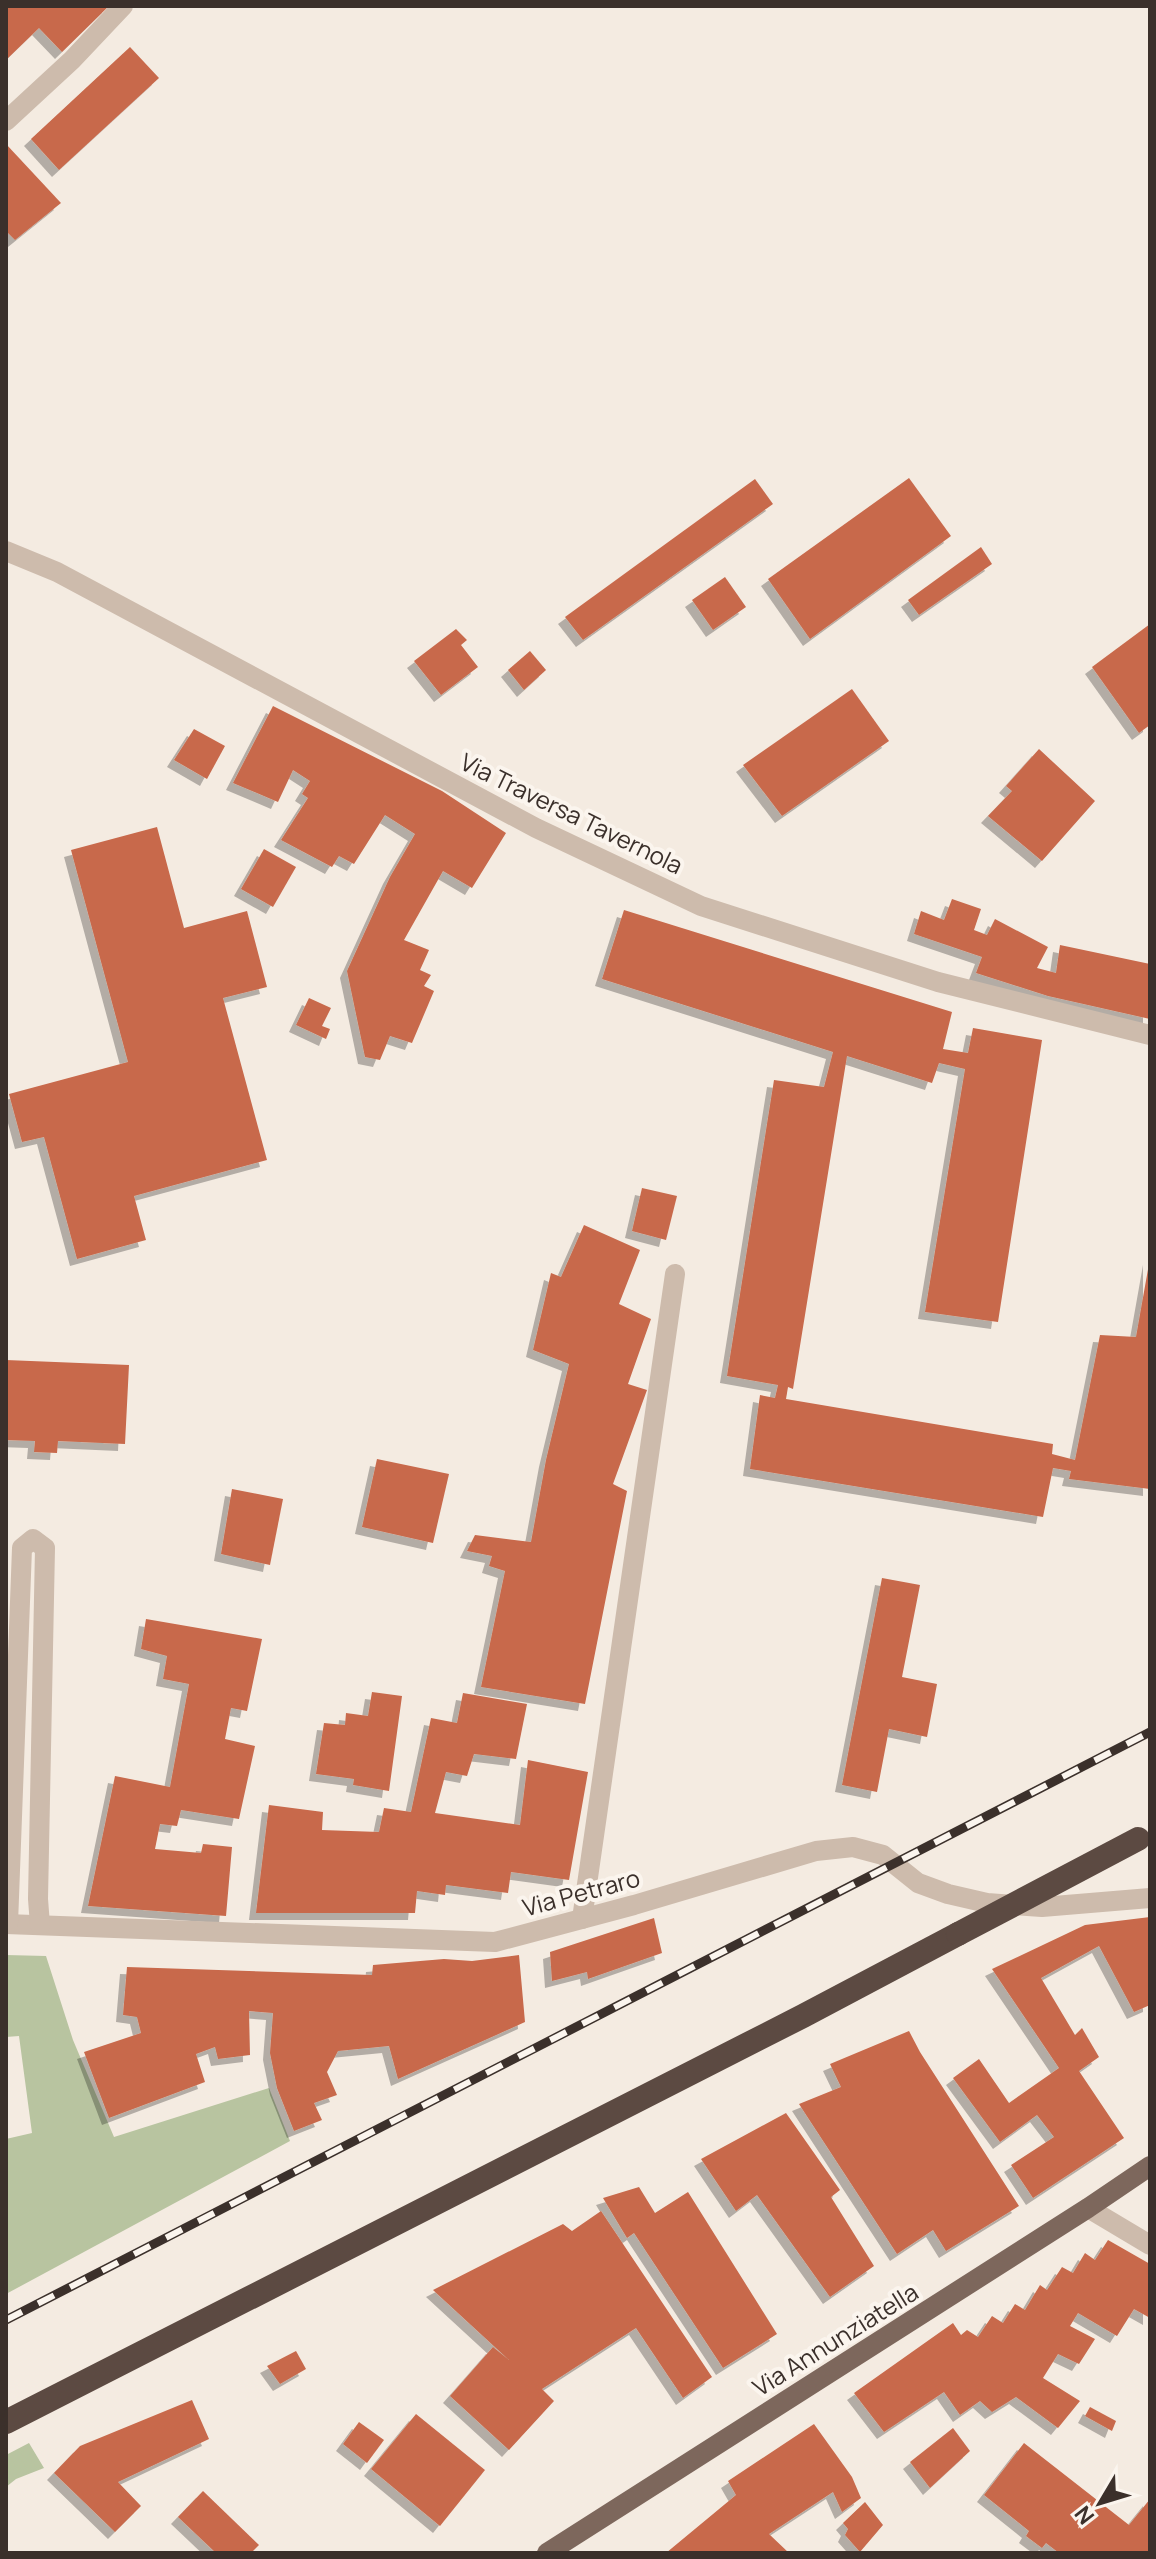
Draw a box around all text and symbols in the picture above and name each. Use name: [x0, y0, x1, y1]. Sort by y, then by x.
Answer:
street label: Via Traversa Tavernola: [455, 745, 689, 881]
street label: Via Petraro: [519, 1861, 643, 1923]
street label: Via Annunziatella: [746, 2275, 924, 2403]
north arrow: [1060, 2463, 1140, 2543]
text: N: [1068, 2500, 1101, 2531]

